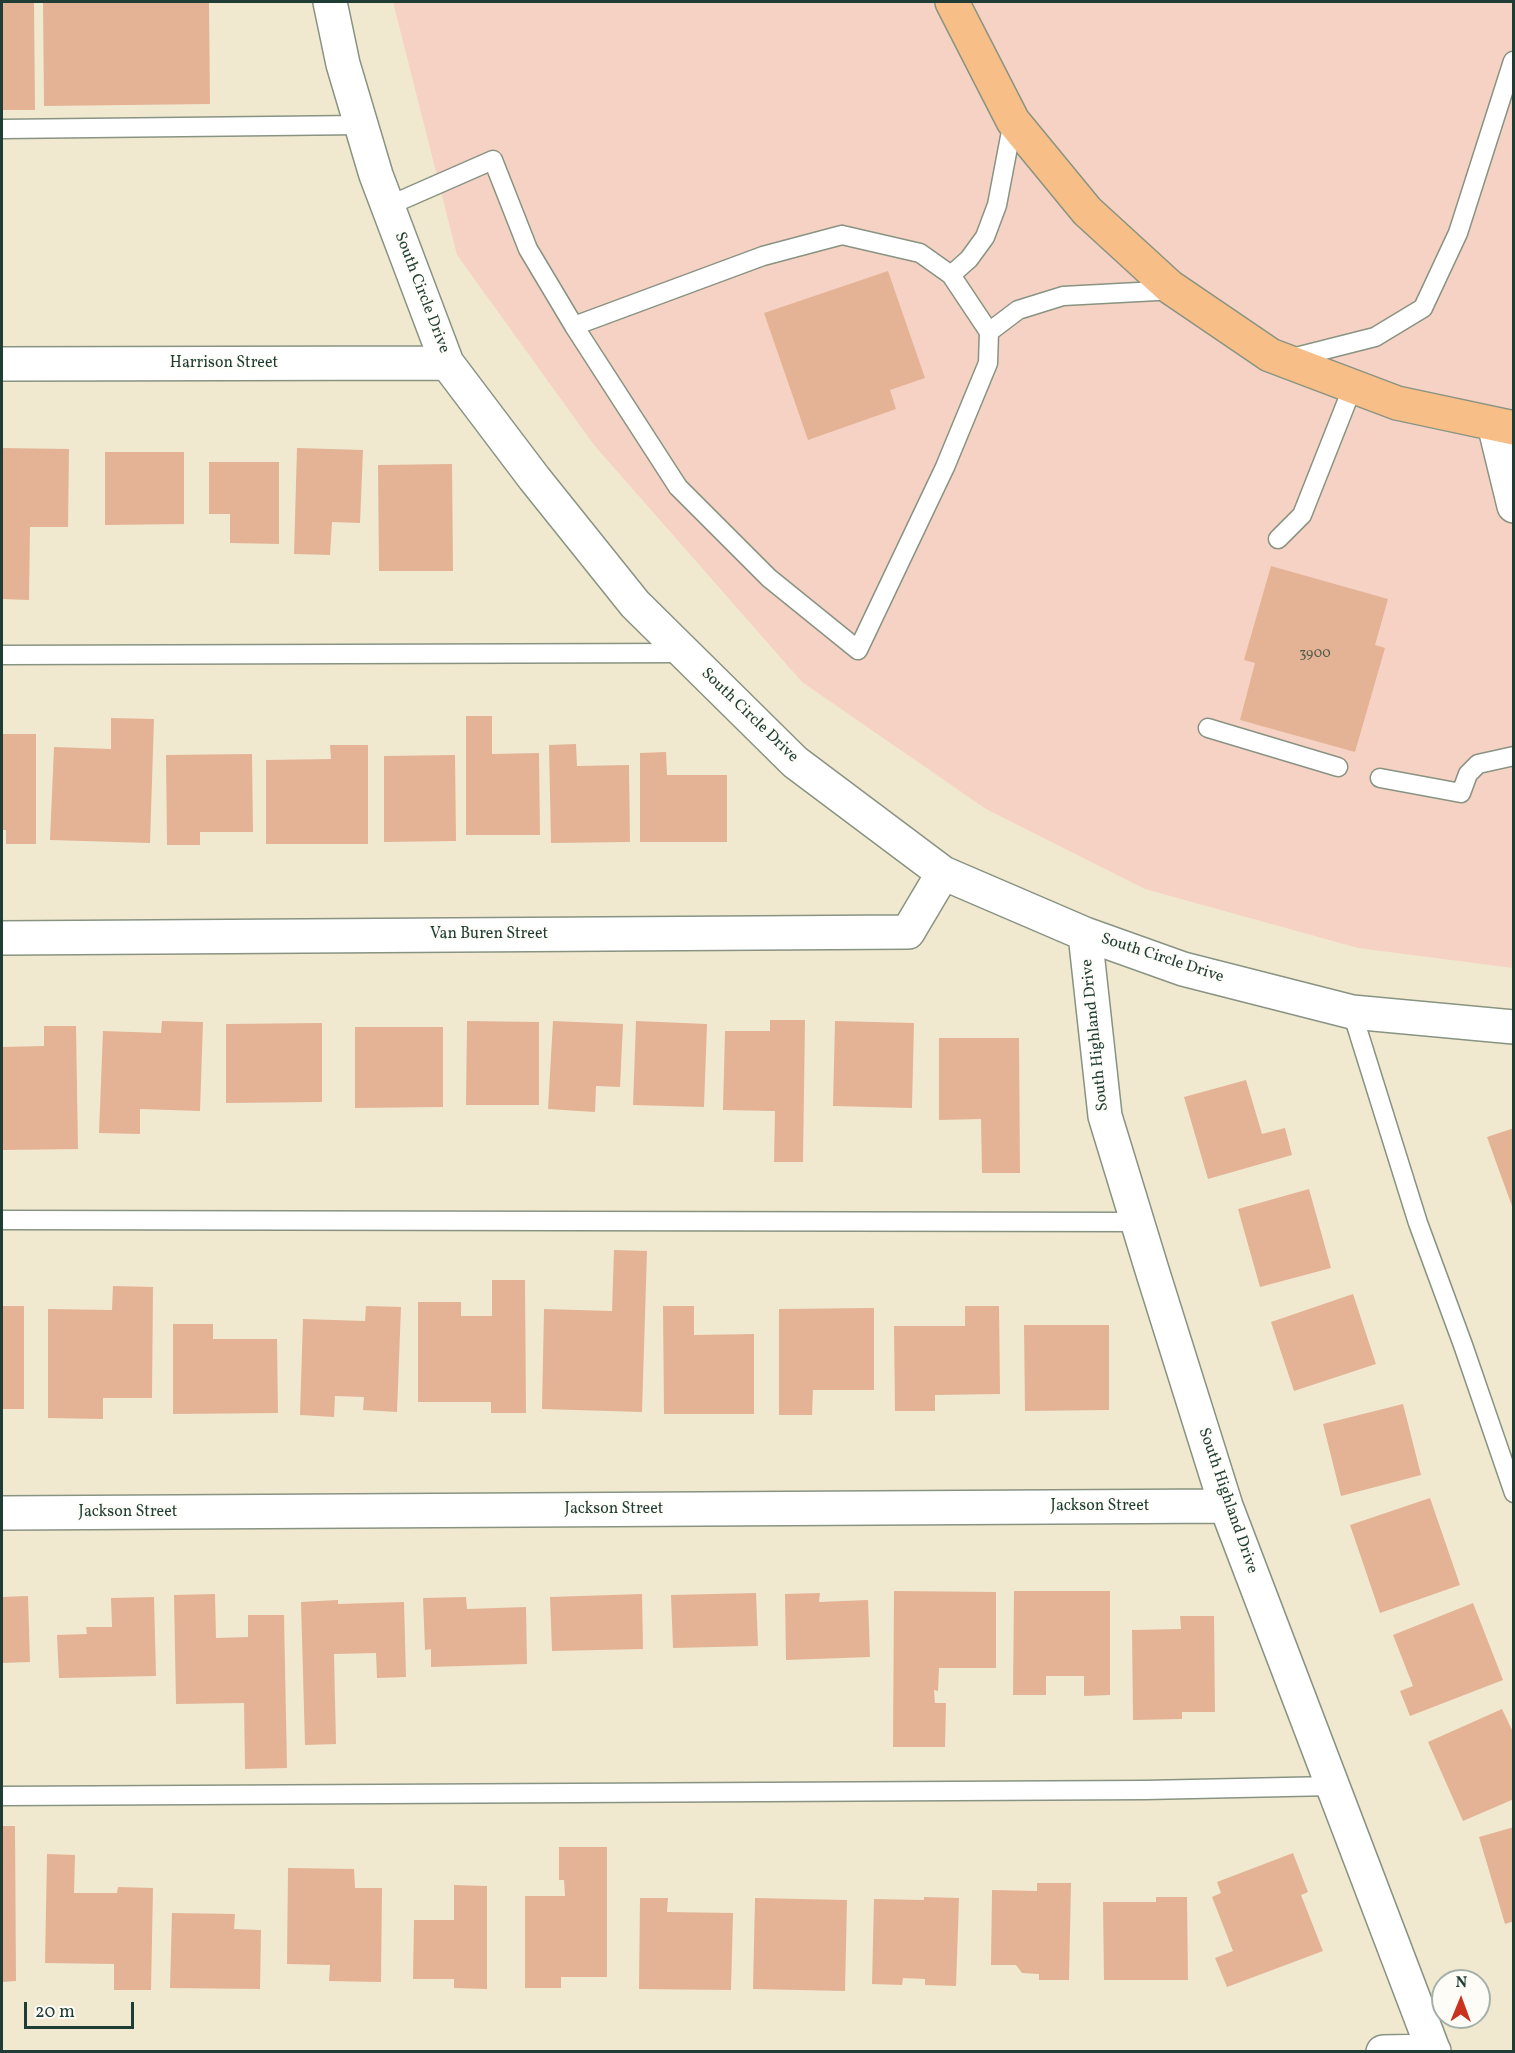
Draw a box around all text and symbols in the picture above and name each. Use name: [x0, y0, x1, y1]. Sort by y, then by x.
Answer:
street label: South Circle Drive: [389, 230, 453, 356]
street label: Harrison Street: [170, 354, 278, 374]
house number: 3900: [1299, 646, 1331, 662]
street label: South Circle Drive: [696, 665, 802, 767]
street label: Van Buren Street: [430, 925, 548, 945]
street label: South Circle Drive: [1098, 930, 1226, 988]
street label: South Highland Drive: [1078, 958, 1114, 1112]
street label: South Highland Drive: [1193, 1426, 1261, 1576]
street label: Jackson Street: [1051, 1497, 1149, 1517]
street label: Jackson Street: [565, 1500, 663, 1520]
street label: Jackson Street: [79, 1503, 177, 1523]
north arrow: [1431, 1969, 1491, 2029]
text: N: [1455, 1972, 1467, 1994]
scale bar: [27, 1990, 136, 2028]
text: 20 m: [35, 2000, 75, 2025]

